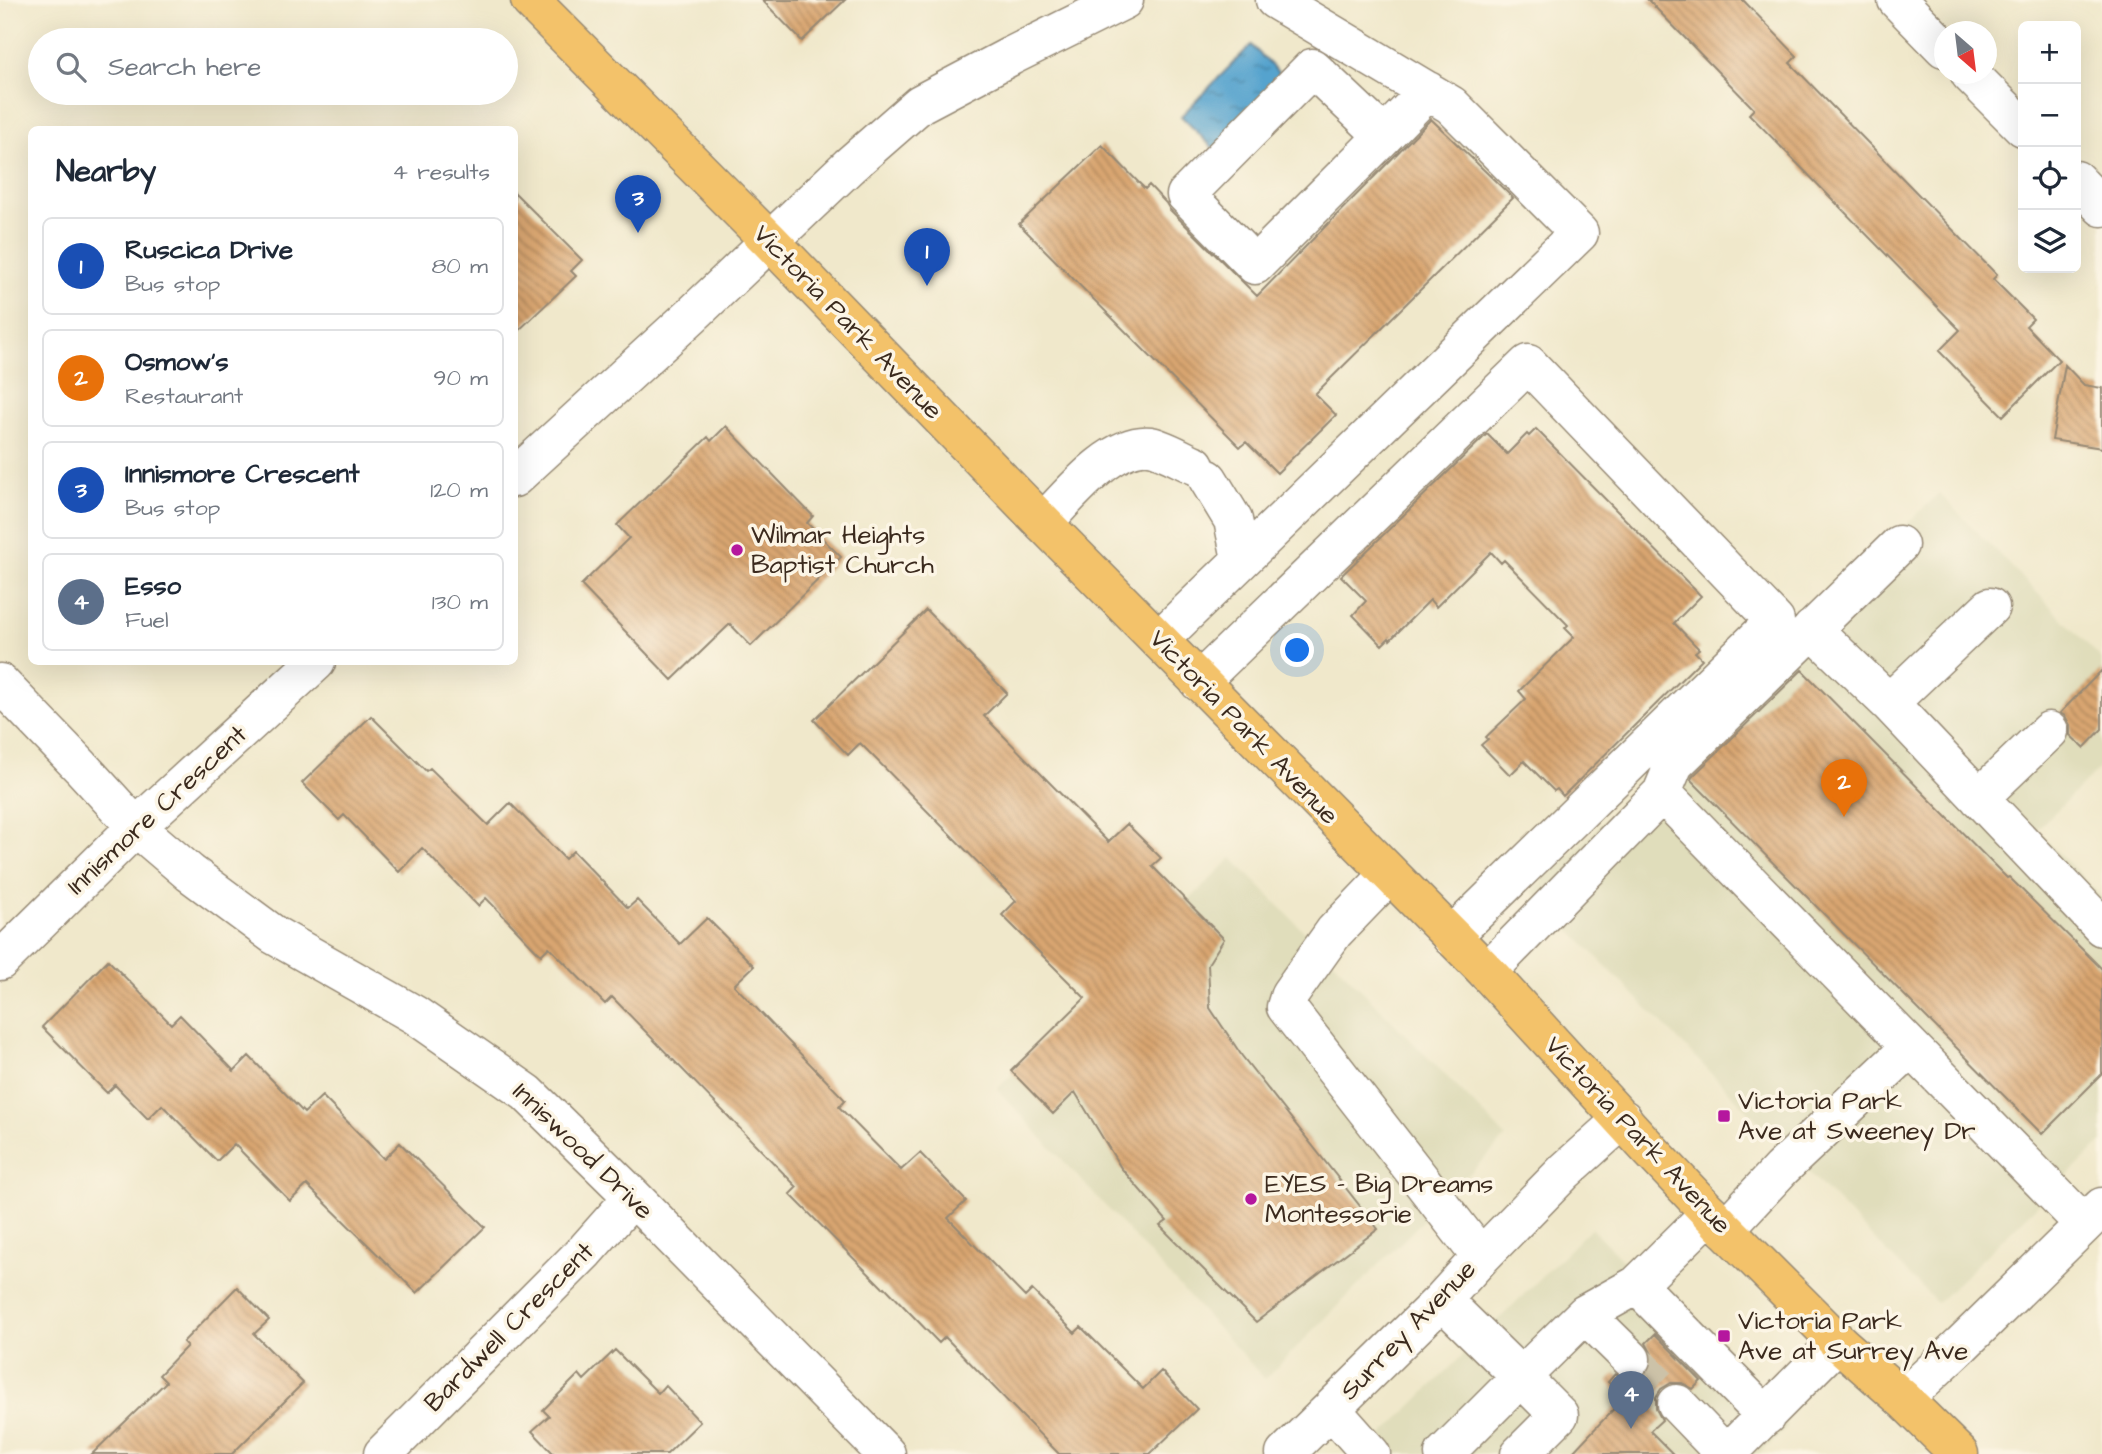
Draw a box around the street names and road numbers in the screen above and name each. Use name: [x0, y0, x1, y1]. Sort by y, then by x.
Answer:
street label: Victoria Park Avenue: [745, 216, 951, 428]
street label: Victoria Park Avenue: [1141, 621, 1347, 833]
street label: Innismore Crescent: [59, 717, 255, 903]
street label: Victoria Park Avenue: [1537, 1028, 1739, 1242]
street label: Inniswood Drive: [504, 1074, 662, 1228]
street label: Bardwell Crescent: [416, 1234, 602, 1420]
street label: Surrey Avenue: [1332, 1252, 1486, 1409]

